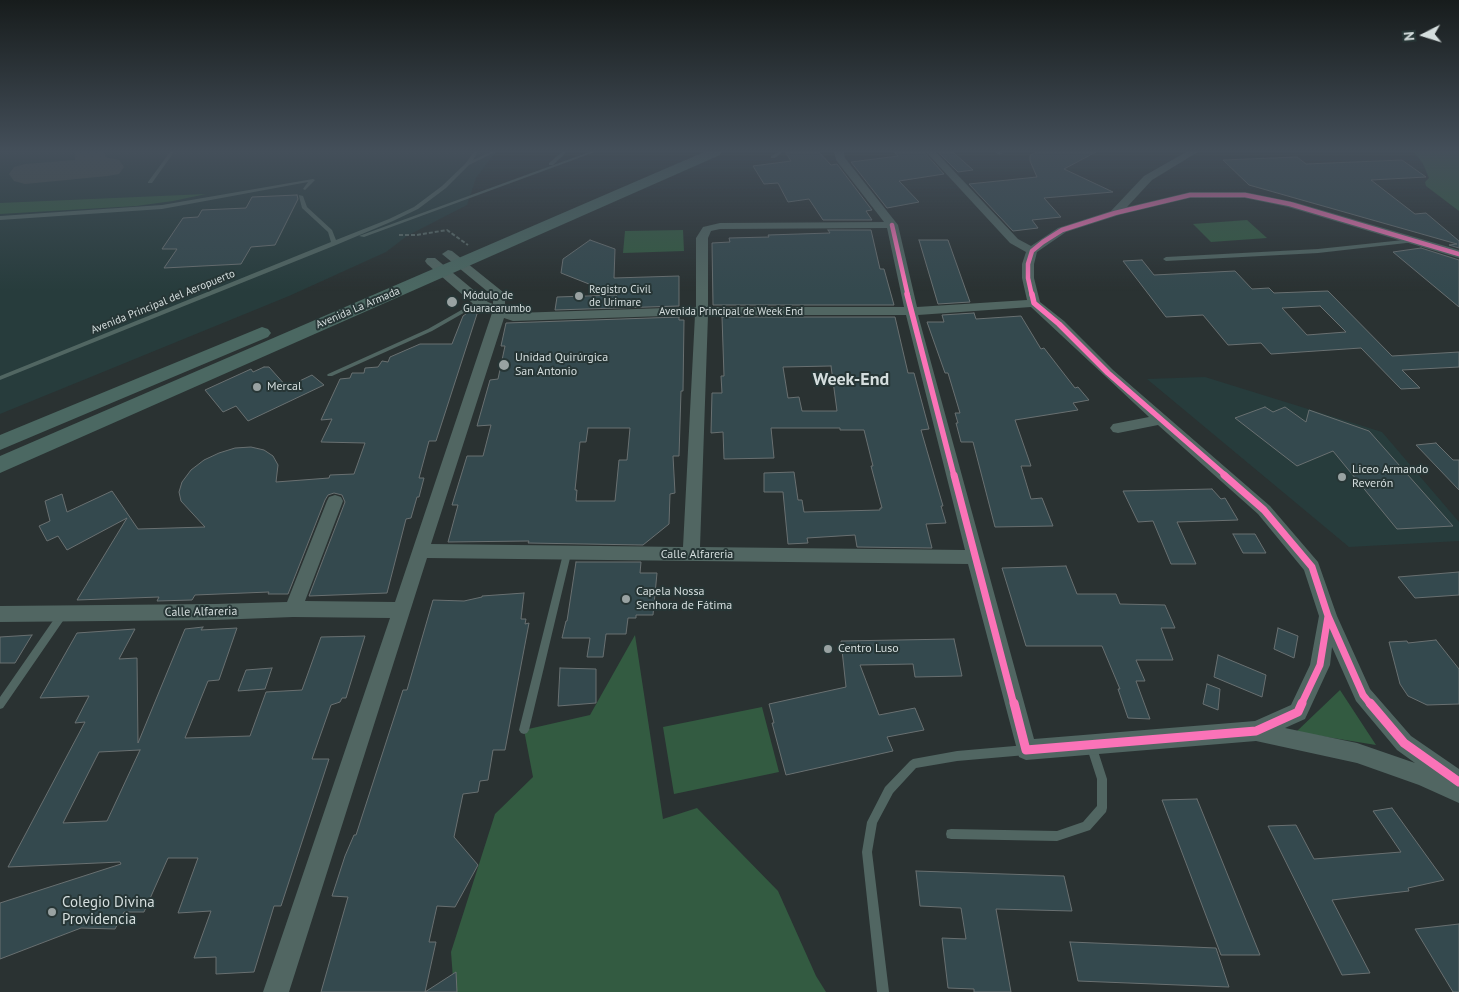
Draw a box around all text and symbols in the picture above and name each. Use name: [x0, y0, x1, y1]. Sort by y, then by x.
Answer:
north arrow: [1399, 10, 1449, 60]
text: N: [1400, 31, 1418, 42]
street label: Avenida Principal del Aeropuerto: [89, 267, 237, 337]
place label: Registro Civil de Urimare: [589, 283, 651, 309]
street label: Avenida La Armada: [314, 284, 402, 332]
place label: Módulo de Guaracarumbo: [463, 289, 531, 315]
marker: Registro Civil de Urimare: [573, 290, 585, 302]
marker: Módulo de Guaracarumbo: [445, 295, 459, 309]
street label: Avenida Principal de Week End: [659, 305, 803, 319]
place label: Unidad Quirúrgica San Antonio: [515, 351, 608, 379]
marker: Unidad Quirúrgica San Antonio: [497, 358, 511, 372]
district label: Week-End: [813, 369, 889, 391]
place label: Mercal: [267, 380, 302, 394]
marker: Mercal: [251, 381, 263, 393]
place label: Liceo Armando Reverón: [1352, 463, 1428, 491]
marker: Liceo Armando Reverón: [1336, 471, 1348, 483]
street label: Calle Alfareria: [661, 548, 733, 562]
place label: Capela Nossa Senhora de Fátima: [636, 585, 732, 613]
marker: Capela Nossa Senhora de Fátima: [620, 593, 632, 605]
street label: Calle Alfareria: [165, 604, 237, 620]
place label: Centro Luso: [838, 642, 899, 656]
marker: Centro Luso: [822, 643, 834, 655]
place label: Colegio Divina Providencia: [62, 894, 155, 929]
marker: Colegio Divina Providencia: [46, 906, 58, 918]

